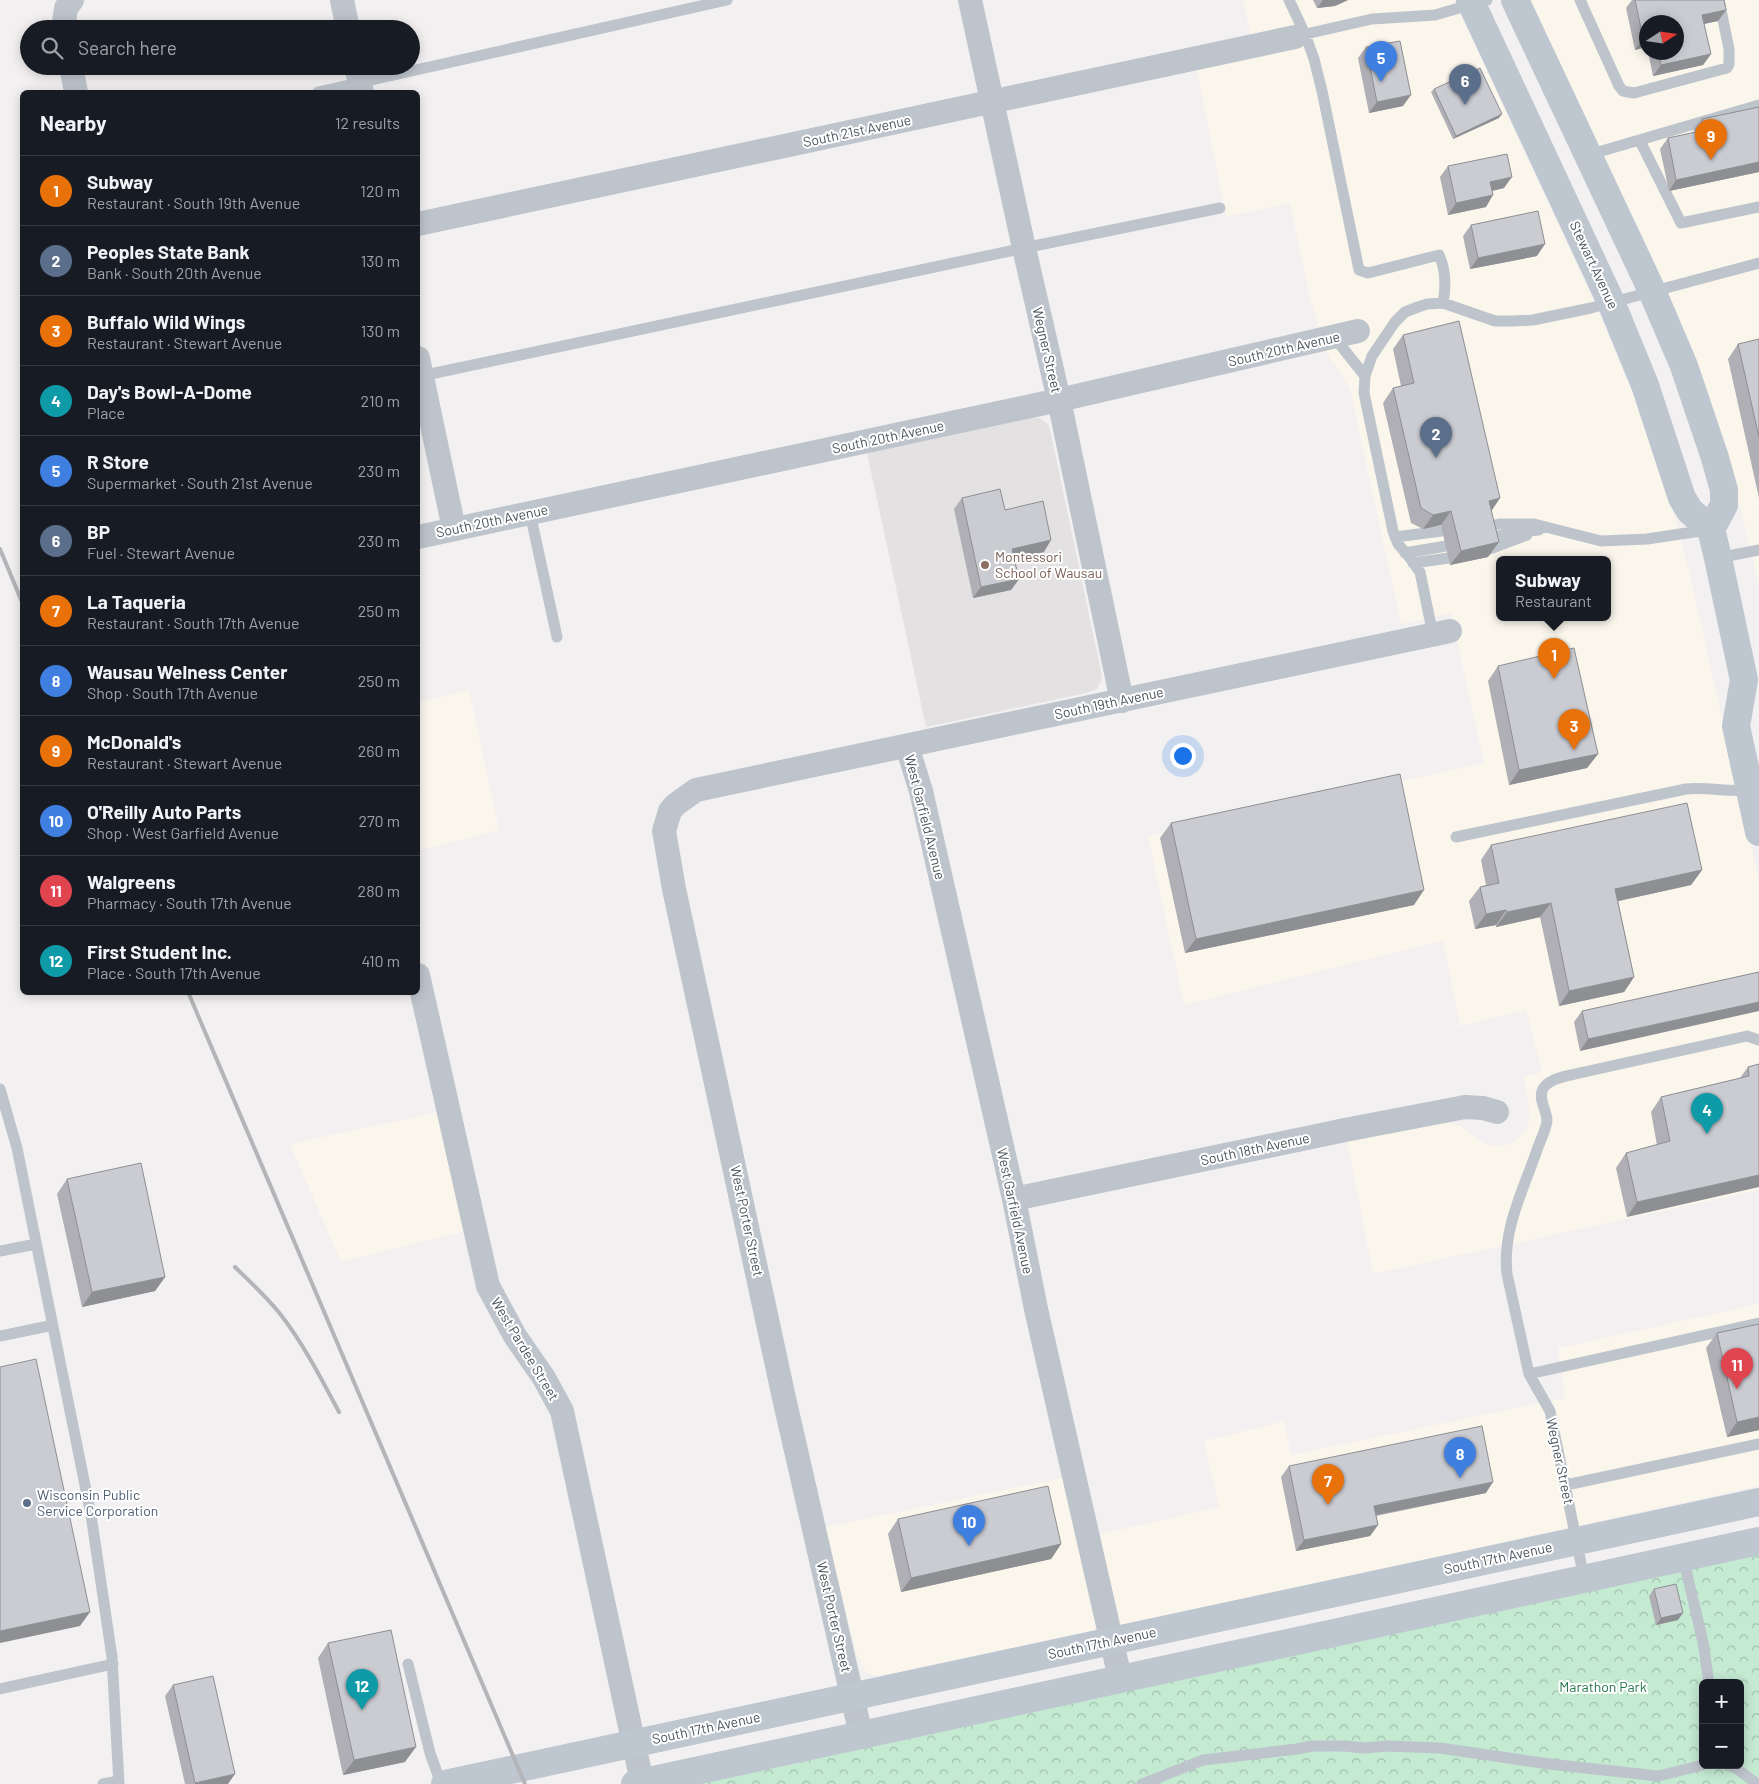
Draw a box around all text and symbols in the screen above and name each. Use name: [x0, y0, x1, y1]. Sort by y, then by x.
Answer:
north arrow: [1639, 15, 1684, 60]
search box: [20, 20, 420, 75]
icon: search: [38, 34, 66, 62]
text: Search here: [78, 36, 177, 59]
pin: 5: [1365, 41, 1397, 82]
pin: 6: [1449, 64, 1481, 105]
text: Nearby: [40, 110, 106, 135]
street label: South 21st Avenue: [801, 111, 912, 150]
text: 12 results: [335, 113, 400, 132]
pin: 9: [1695, 119, 1727, 160]
text: Subway: [87, 170, 153, 193]
text: 1: [53, 181, 59, 200]
text: 120 m: [360, 181, 400, 200]
text: Restaurant · South 19th Avenue: [87, 193, 300, 212]
street label: Stewart Avenue: [1567, 218, 1622, 311]
text: Peoples State Bank: [87, 240, 250, 263]
text: 2: [52, 251, 60, 270]
text: 130 m: [361, 251, 400, 270]
text: Bank · South 20th Avenue: [87, 263, 262, 282]
street label: Wegner Street: [1029, 305, 1066, 394]
text: Buffalo Wild Wings: [87, 310, 245, 333]
text: 3: [52, 321, 60, 340]
text: 130 m: [361, 321, 400, 340]
street label: South 20th Avenue: [1226, 327, 1341, 370]
text: Restaurant · Stewart Avenue: [87, 333, 282, 352]
text: Day's Bowl-A-Dome: [87, 380, 252, 403]
text: 4: [51, 391, 61, 410]
text: 210 m: [361, 391, 400, 410]
text: Place: [87, 403, 125, 422]
street label: South 20th Avenue: [830, 416, 945, 457]
pin: 2: [1420, 417, 1452, 458]
text: R Store: [87, 450, 149, 473]
text: 5: [52, 461, 60, 480]
text: 230 m: [358, 461, 400, 480]
text: Supermarket · South 21st Avenue: [87, 473, 313, 492]
street label: South 20th Avenue: [434, 500, 549, 541]
text: BP: [87, 520, 110, 543]
text: 6: [52, 531, 60, 550]
text: 230 m: [358, 531, 400, 550]
text: Fuel · Stewart Avenue: [87, 543, 235, 562]
place label: Montessori School of Wausau: [995, 548, 1102, 581]
popup: [1496, 556, 1611, 621]
marker: Montessori School of Wausau: [979, 559, 991, 571]
text: Subway: [1515, 568, 1581, 591]
text: La Taqueria: [87, 590, 186, 613]
text: Restaurant: [1515, 591, 1592, 610]
text: 7: [52, 601, 60, 620]
text: 250 m: [358, 601, 400, 620]
text: Restaurant · South 17th Avenue: [87, 613, 300, 632]
pin: 1: [1538, 638, 1570, 679]
text: Wausau Welness Center: [87, 660, 288, 683]
text: 8: [52, 671, 60, 690]
text: 250 m: [358, 671, 400, 690]
text: Shop · South 17th Avenue: [87, 683, 258, 702]
street label: South 19th Avenue: [1053, 683, 1165, 722]
pin: 3: [1558, 709, 1590, 750]
text: McDonald's: [87, 730, 181, 753]
text: 9: [52, 741, 60, 760]
text: 260 m: [358, 741, 400, 760]
your location: [1170, 743, 1196, 769]
street label: West Garfield Avenue: [902, 752, 949, 881]
text: Restaurant · Stewart Avenue: [87, 753, 282, 772]
text: O'Reilly Auto Parts: [87, 800, 241, 823]
text: 10: [49, 811, 63, 830]
text: 270 m: [358, 811, 400, 830]
text: Shop · West Garfield Avenue: [87, 823, 279, 842]
text: Walgreens: [87, 870, 175, 893]
text: 11: [50, 881, 62, 900]
text: 280 m: [358, 881, 400, 900]
text: Pharmacy · South 17th Avenue: [87, 893, 292, 912]
text: First Student Inc.: [87, 940, 232, 963]
text: 12: [49, 951, 63, 970]
text: 410 m: [362, 951, 400, 970]
text: Place · South 17th Avenue: [87, 963, 261, 982]
pin: 4: [1691, 1093, 1723, 1134]
street label: South 18th Avenue: [1199, 1129, 1311, 1168]
street label: West Garfield Avenue: [994, 1146, 1037, 1276]
street label: West Porter Street: [727, 1164, 768, 1278]
street label: West Pardee Street: [488, 1294, 563, 1404]
pin: 11: [1721, 1348, 1753, 1389]
street label: Wegner Street: [1543, 1416, 1578, 1506]
pin: 8: [1444, 1437, 1476, 1478]
pin: 7: [1312, 1464, 1344, 1505]
place label: Wisconsin Public Service Corporation: [37, 1486, 158, 1519]
marker: Wisconsin Public Service Corporation: [21, 1497, 33, 1509]
pin: 10: [953, 1505, 985, 1546]
street label: South 17th Avenue: [1442, 1538, 1554, 1577]
street label: West Porter Street: [813, 1560, 855, 1674]
street label: South 17th Avenue: [1046, 1623, 1158, 1662]
pin: 12: [346, 1669, 378, 1710]
park label: Marathon Park: [1559, 1678, 1647, 1695]
map controls: [1699, 1679, 1744, 1769]
button: +: [1699, 1679, 1744, 1724]
street label: South 17th Avenue: [650, 1708, 762, 1747]
button: −: [1699, 1724, 1744, 1769]

